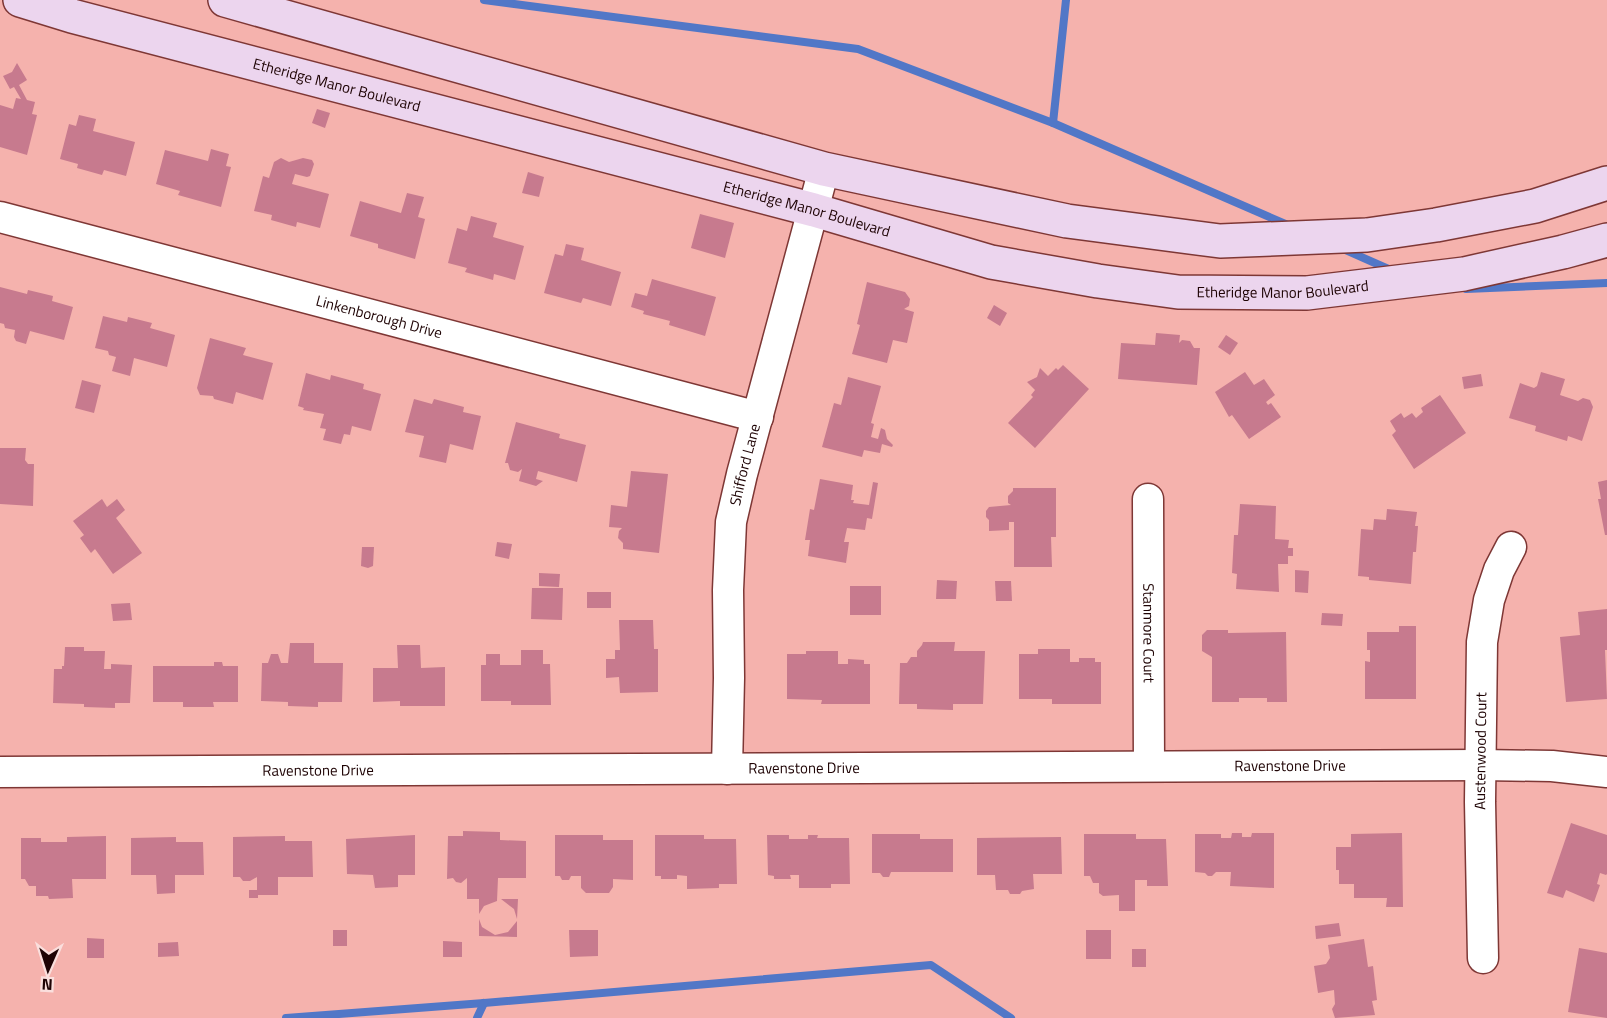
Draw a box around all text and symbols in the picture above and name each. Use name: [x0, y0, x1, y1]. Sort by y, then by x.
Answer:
street label: Etheridge Manor Boulevard: [250, 52, 423, 118]
street label: Etheridge Manor Boulevard: [721, 175, 893, 243]
street label: Etheridge Manor Boulevard: [1196, 274, 1370, 304]
street label: Linkenborough Drive: [313, 289, 445, 344]
street label: Shifford Lane: [723, 421, 766, 508]
street label: Stanmore Court: [1137, 583, 1161, 684]
street label: Austenwood Court: [1468, 691, 1492, 810]
street label: Ravenstone Drive: [1234, 754, 1346, 777]
street label: Ravenstone Drive: [748, 756, 860, 779]
street label: Ravenstone Drive: [262, 758, 374, 782]
north arrow: [18, 940, 78, 1000]
text: N: [41, 973, 53, 997]

